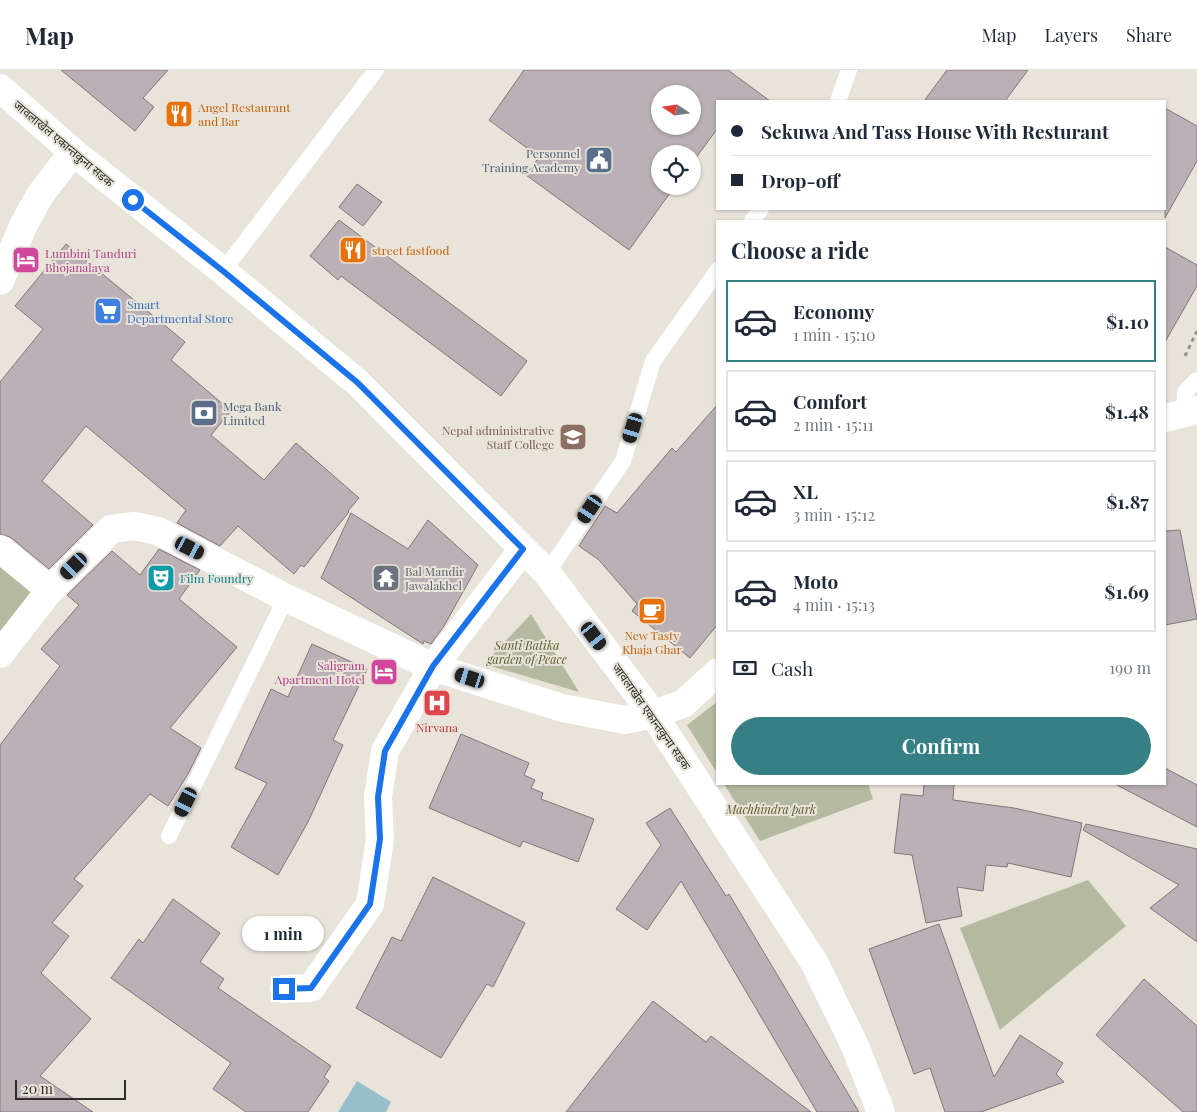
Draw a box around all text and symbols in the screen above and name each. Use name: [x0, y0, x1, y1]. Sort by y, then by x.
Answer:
text: Map: [25, 19, 74, 51]
text: Map: [981, 23, 1016, 47]
text: Layers: [1044, 23, 1098, 47]
text: Share: [1126, 23, 1172, 47]
north arrow: [651, 85, 701, 135]
map controls: [651, 85, 701, 195]
street label: जावलाखेल एकान्तकुना सडक: [10, 96, 118, 191]
restaurant icon: Angel Restaurant and Bar: [164, 99, 194, 129]
place label: Angel Restaurant and Bar: [197, 99, 291, 129]
text: Sekuwa And Tass House With Resturant: [761, 118, 1109, 144]
place label: Personnel Training Academy: [482, 145, 581, 175]
public building icon: Personnel Training Academy: [584, 145, 614, 175]
button: locate: [651, 145, 701, 195]
text: Drop-off: [761, 167, 839, 193]
route start: [122, 189, 144, 211]
restaurant icon: street fastfood: [338, 235, 368, 265]
text: Choose a ride: [731, 235, 869, 265]
place label: street fastfood: [372, 242, 449, 258]
hotel icon: Lumbini Tanduri Bhojanalaya: [11, 245, 41, 275]
place label: Lumbini Tanduri Bhojanalaya: [45, 245, 137, 275]
supermarket icon: Smart Departmental Store: [93, 296, 123, 326]
place label: Smart Departmental Store: [127, 296, 233, 326]
text: Economy: [793, 298, 874, 324]
icon: car: [733, 299, 778, 344]
text: $1.10: [1106, 308, 1149, 334]
text: 1 min · 15:10: [793, 324, 876, 345]
text: Comfort: [793, 388, 867, 414]
icon: car: [733, 389, 778, 434]
bank icon: Mega Bank Limited: [189, 398, 219, 428]
place label: Mega Bank Limited: [223, 398, 282, 428]
text: $1.48: [1105, 398, 1149, 424]
car: [621, 411, 644, 445]
text: 2 min · 15:11: [793, 414, 874, 435]
place label: Nepal administrative Staff College: [442, 422, 554, 452]
school or university icon: Nepal administrative Staff College: [558, 422, 588, 452]
text: XL: [793, 478, 818, 504]
icon: car: [733, 479, 778, 524]
text: $1.87: [1106, 488, 1149, 514]
car: [575, 492, 604, 526]
text: 3 min · 15:12: [793, 504, 875, 525]
car: [173, 535, 206, 561]
car: [58, 550, 89, 582]
theatre icon: Film Foundry: [146, 563, 176, 593]
temple icon: Bal Mandir Jawalakhel: [371, 563, 401, 593]
place label: Bal Mandir Jawalakhel: [404, 563, 465, 593]
text: Moto: [793, 568, 838, 594]
icon: car: [733, 569, 778, 614]
place label: Film Foundry: [180, 570, 253, 586]
text: $1.69: [1105, 578, 1149, 604]
text: 4 min · 15:13: [793, 594, 875, 615]
cafe icon: New Tasty Khaja Ghar: [637, 596, 667, 626]
car: [578, 620, 609, 652]
place label: New Tasty Khaja Ghar: [622, 627, 682, 657]
park label: Santi Batika garden of Peace: [485, 637, 567, 667]
icon: cash: [731, 654, 759, 682]
text: Cash: [771, 655, 813, 681]
place label: Saligram Apartment Hotel: [274, 657, 366, 687]
hotel icon: Saligram Apartment Hotel: [369, 657, 399, 687]
text: 190 m: [1109, 657, 1151, 678]
street label: जावलाखेल एकान्तकुना सडक: [608, 660, 695, 773]
car: [453, 666, 486, 690]
hospital icon: Nirvana: [422, 688, 452, 718]
button: Confirm: [731, 717, 1151, 775]
place label: Nirvana: [416, 719, 458, 735]
car: [172, 785, 199, 819]
park label: Machhindra park: [725, 801, 816, 817]
callout: 1 min: [243, 916, 325, 952]
text: 1 min: [263, 923, 303, 944]
route end: [273, 978, 295, 1000]
scale bar: [15, 1077, 126, 1100]
text: 20 m: [22, 1079, 53, 1098]

